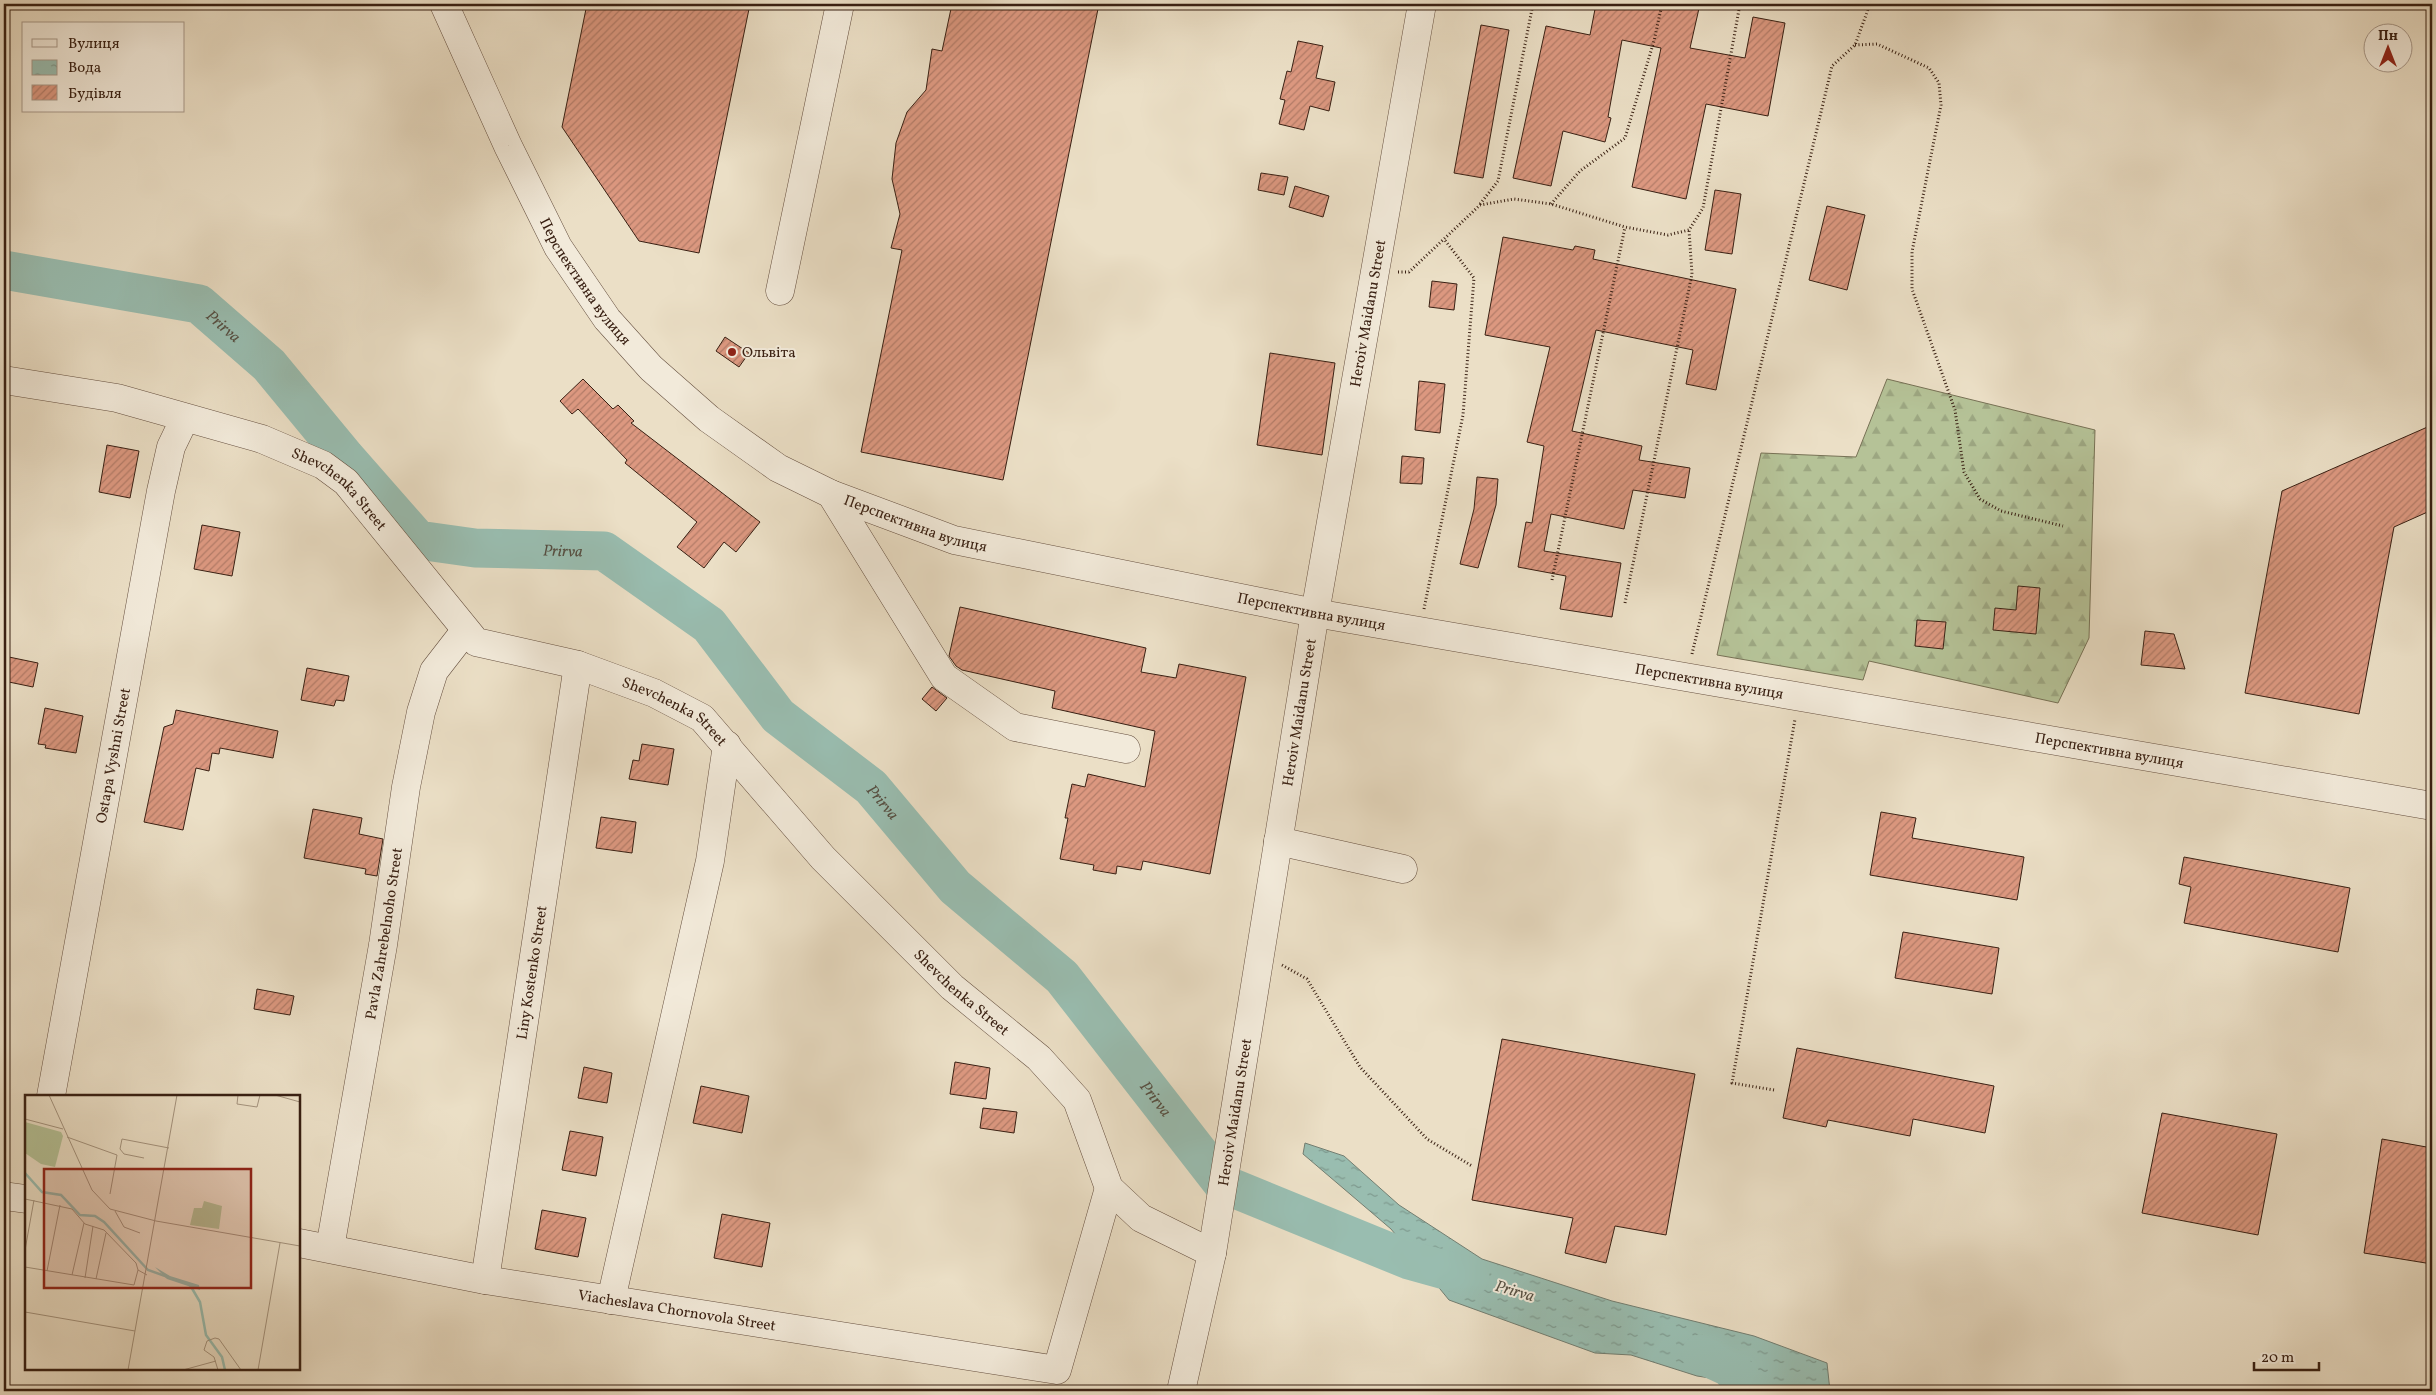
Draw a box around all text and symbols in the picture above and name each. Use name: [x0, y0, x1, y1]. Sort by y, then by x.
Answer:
legend: [22, 22, 185, 112]
north arrow: [2364, 22, 2414, 72]
text: Пн: [2378, 27, 2398, 46]
text: Вулиця: [68, 34, 120, 55]
text: Вода: [68, 58, 101, 79]
text: Будівля: [68, 84, 122, 105]
street label: Перспективна вулиця: [533, 215, 635, 351]
street label: Heroiv Maidanu Street: [1346, 238, 1392, 389]
water label: Prirva: [200, 306, 245, 349]
place label: Ольвіта: [742, 343, 796, 364]
marker: Ольвіта: [726, 346, 738, 358]
street label: Shevchenka Street: [288, 444, 391, 536]
street label: Перспективна вулиця: [840, 491, 989, 558]
water label: Prirva: [543, 541, 583, 564]
street label: Перспективна вулиця: [1235, 588, 1387, 637]
street label: Heroiv Maidanu Street: [1278, 637, 1323, 788]
street label: Перспективна вулиця: [1633, 659, 1785, 706]
street label: Shevchenka Street: [618, 673, 731, 751]
street label: Ostapa Vyshni Street: [92, 686, 137, 825]
street label: Перспективна вулиця: [2033, 729, 2185, 775]
water label: Prirva: [860, 781, 903, 826]
street label: Pavla Zahrebelnoho Street: [361, 846, 409, 1022]
street label: Liny Kostenko Street: [512, 904, 553, 1041]
street label: Shevchenka Street: [908, 945, 1013, 1041]
street label: Heroiv Maidanu Street: [1214, 1037, 1258, 1188]
water label: Prirva: [1134, 1077, 1176, 1122]
inset map: [25, 1095, 300, 1370]
water label: Prirva: [1492, 1276, 1537, 1308]
street label: Viacheslava Chornovola Street: [576, 1286, 777, 1338]
scale bar: [2254, 1340, 2318, 1372]
text: 20 m: [2261, 1348, 2294, 1369]

